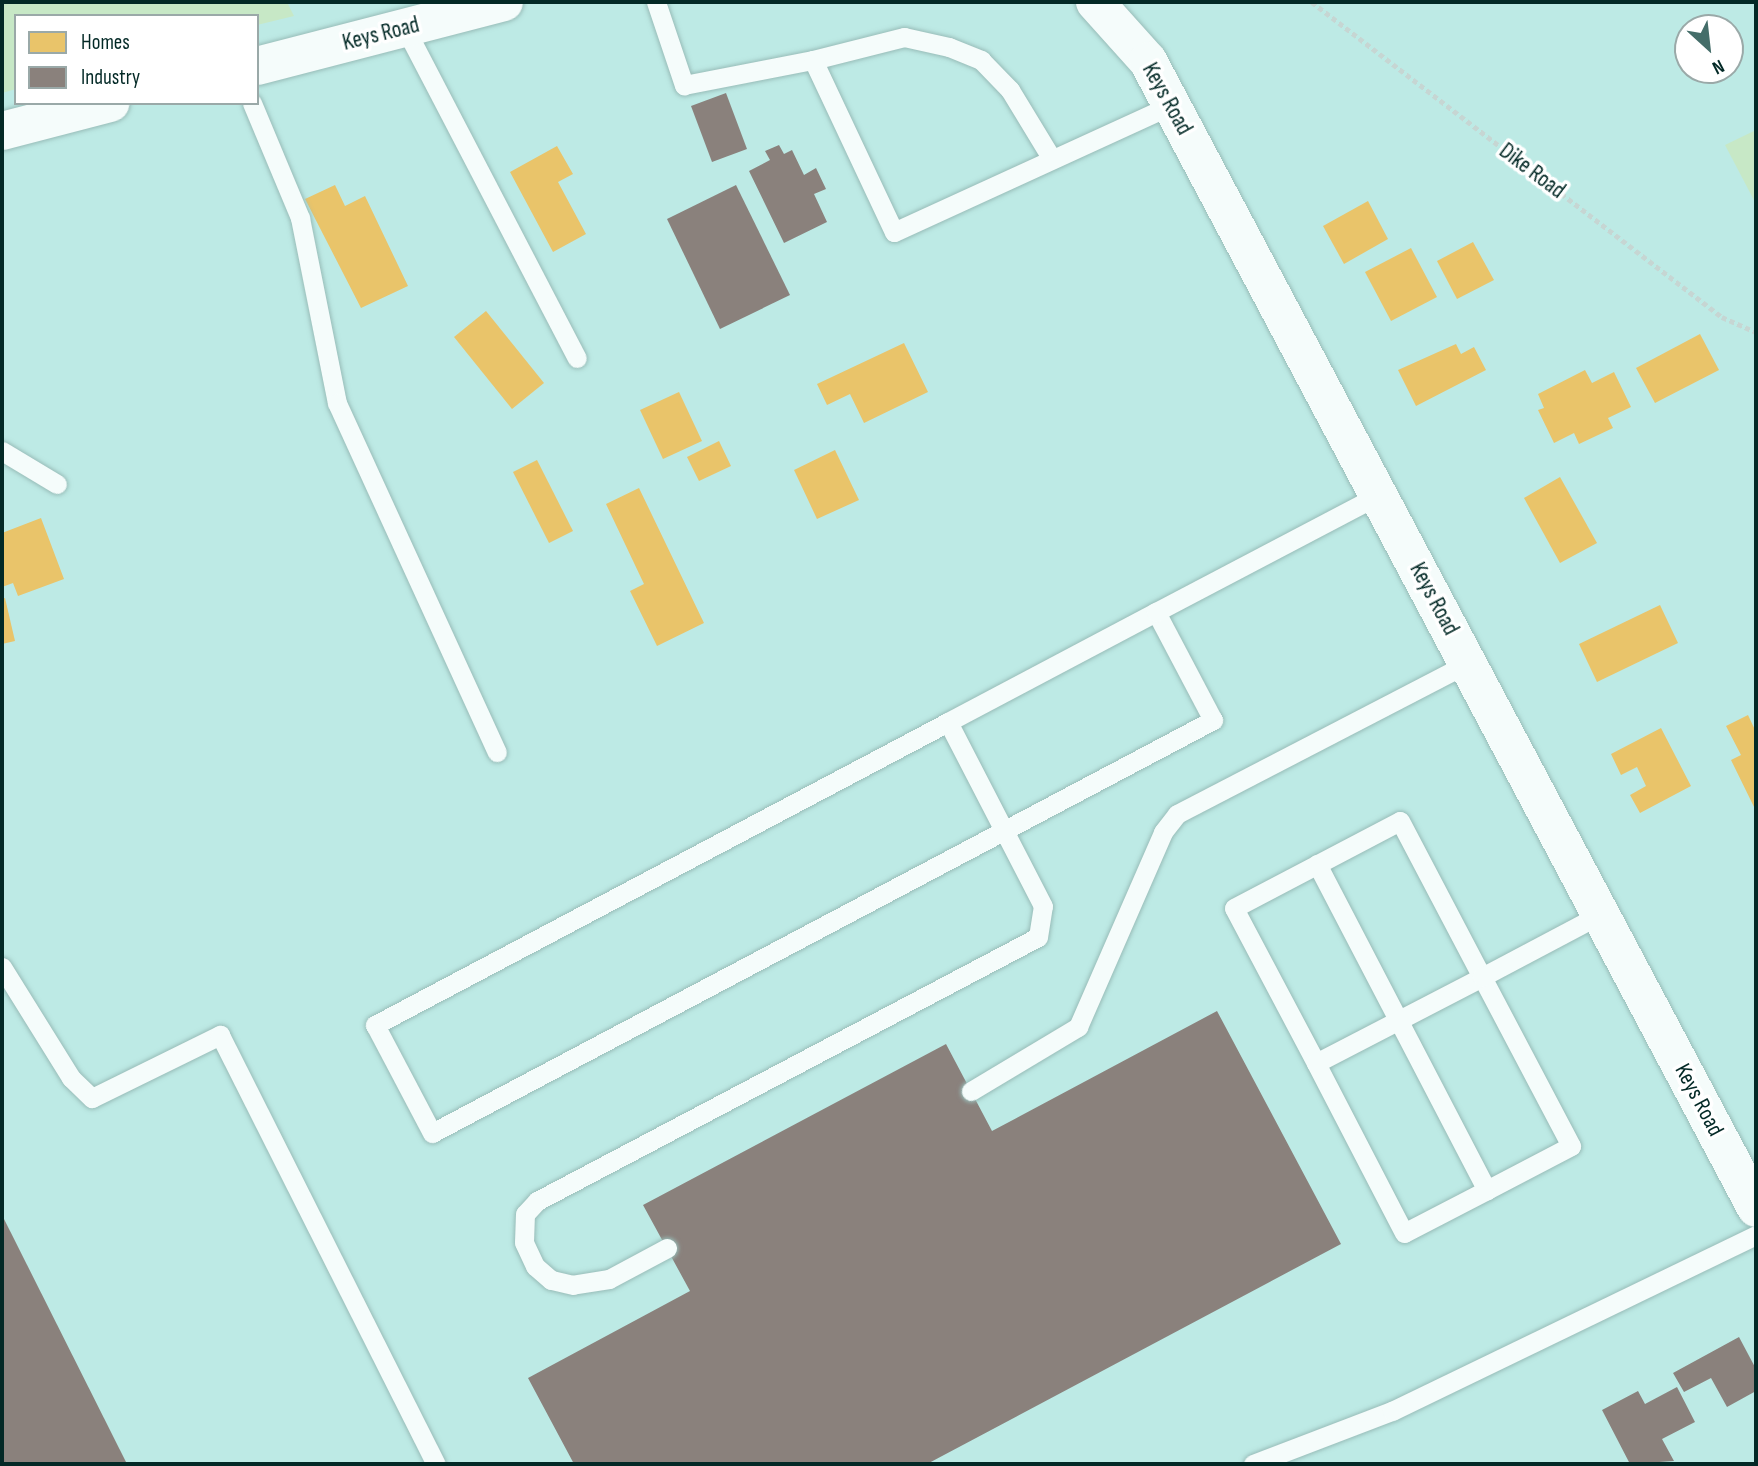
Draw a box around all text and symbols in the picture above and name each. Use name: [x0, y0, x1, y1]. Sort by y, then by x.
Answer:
street label: Keys Road: [340, 11, 422, 57]
legend: [14, 14, 259, 105]
north arrow: [1674, 14, 1744, 84]
text: Homes: [81, 30, 130, 55]
text: N: [1708, 54, 1728, 79]
street label: Keys Road: [1136, 58, 1198, 140]
text: Industry: [81, 65, 140, 90]
street label: Dike Road: [1494, 137, 1570, 205]
street label: Keys Road: [1403, 558, 1465, 640]
street label: Keys Road: [1668, 1059, 1730, 1141]

